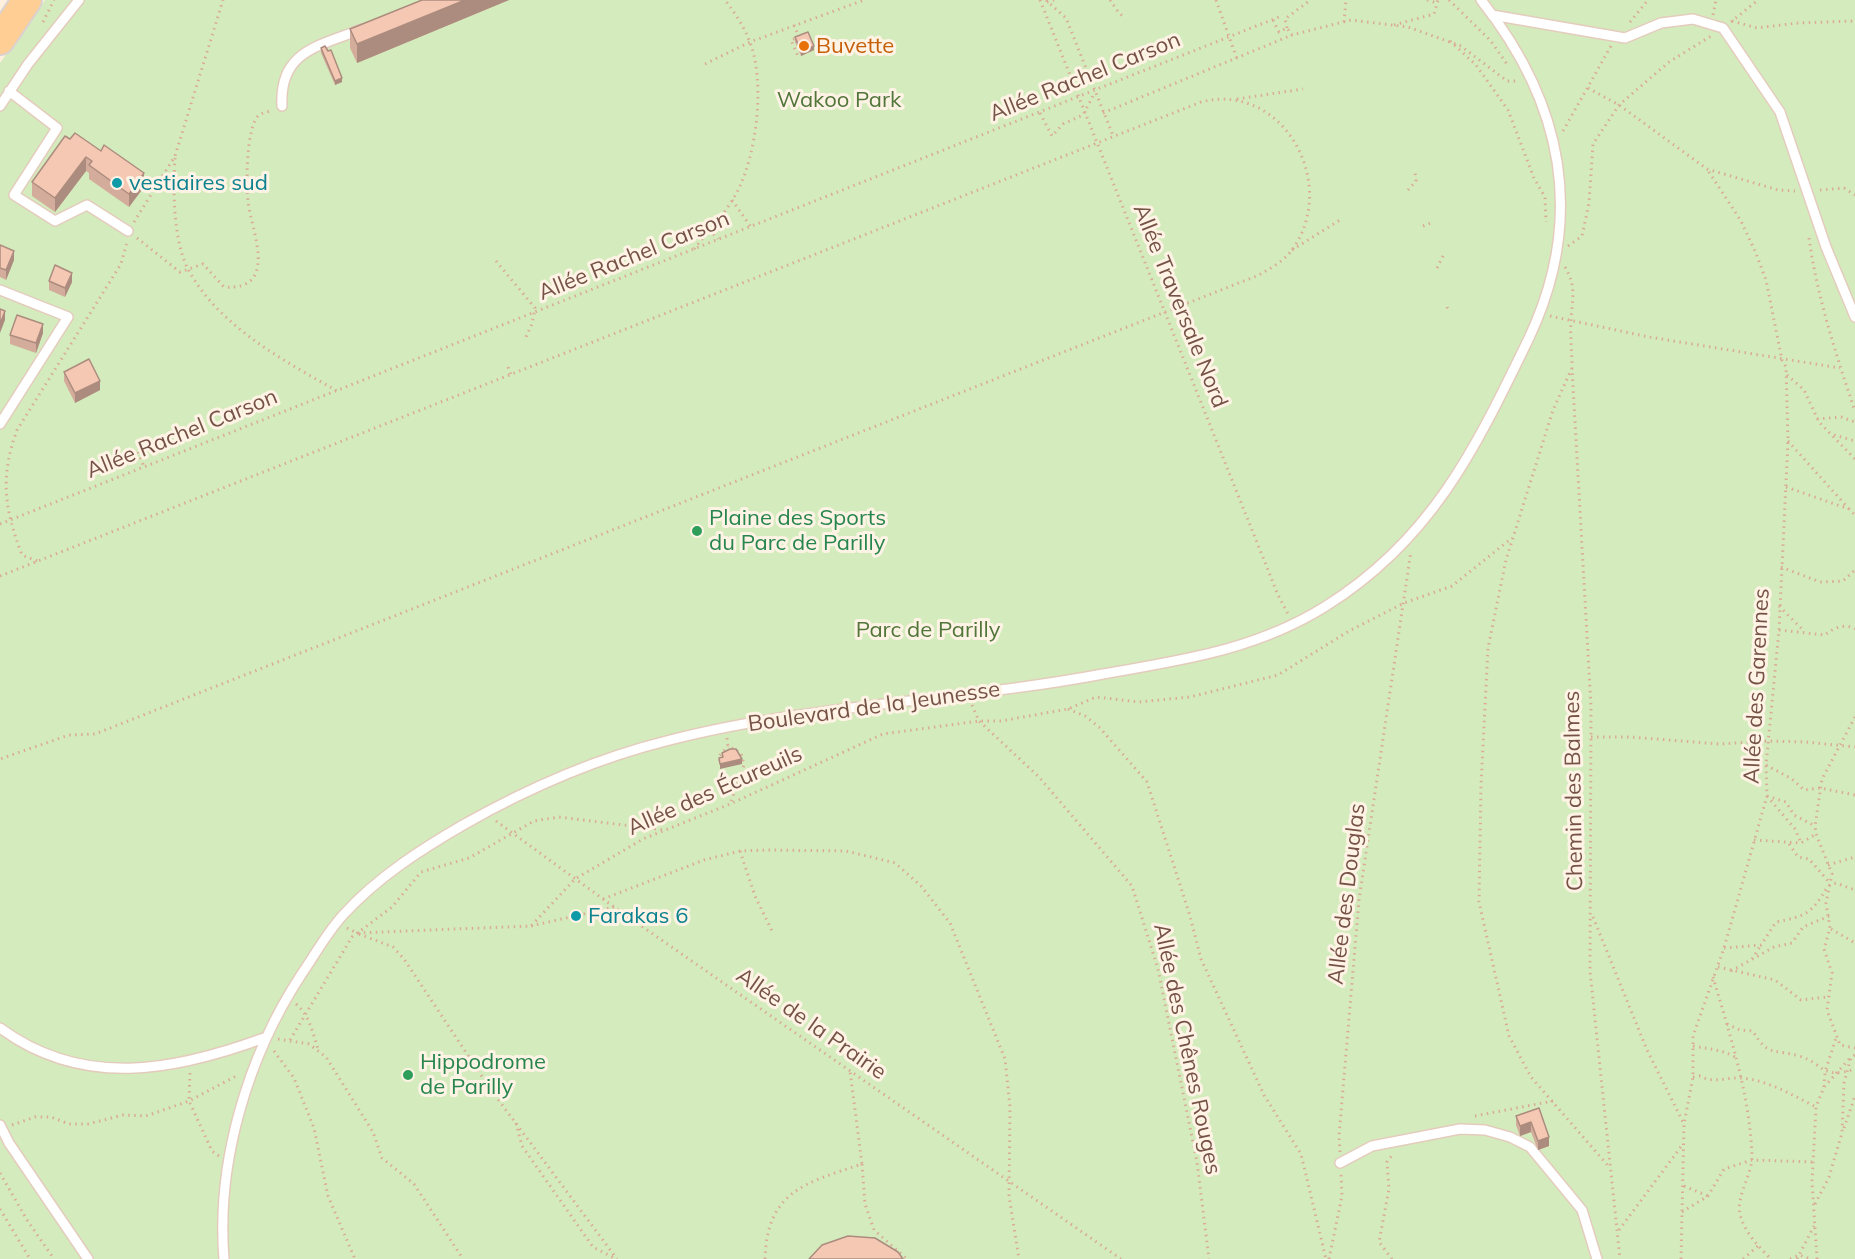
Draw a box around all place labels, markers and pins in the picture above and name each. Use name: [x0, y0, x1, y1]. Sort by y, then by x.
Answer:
place label: Buvette: [816, 33, 894, 59]
marker: Buvette: [797, 39, 811, 53]
place label: vestiaires sud: [129, 170, 268, 196]
marker: vestiaires sud: [110, 176, 124, 190]
place label: Plaine des Sports du Parc de Parilly: [709, 505, 886, 556]
marker: Plaine des Sports du Parc de Parilly: [690, 524, 704, 538]
place label: Farakas 6: [588, 903, 688, 929]
marker: Farakas 6: [569, 909, 583, 923]
place label: Hippodrome de Parilly: [420, 1049, 546, 1100]
marker: Hippodrome de Parilly: [401, 1068, 415, 1082]

